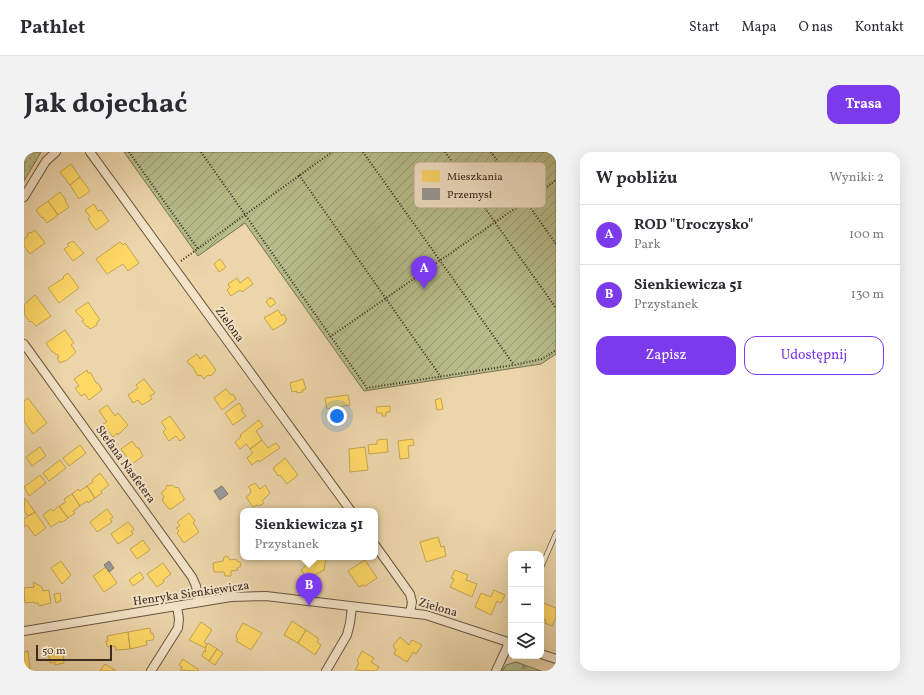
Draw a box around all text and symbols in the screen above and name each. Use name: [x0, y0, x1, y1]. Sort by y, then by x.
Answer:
text: Pathlet: [20, 15, 85, 41]
text: Start: [689, 18, 719, 37]
text: Mapa: [741, 18, 776, 37]
text: O nas: [798, 18, 833, 37]
text: Kontakt: [855, 18, 904, 37]
text: Jak dojechać: [24, 85, 187, 124]
button: Trasa: [827, 85, 900, 124]
legend: [414, 162, 546, 208]
text: W pobliżu: [596, 167, 677, 190]
text: Wyniki: 2: [829, 169, 884, 187]
text: Mieszkania: [447, 170, 503, 185]
text: Przemysł: [447, 188, 493, 203]
text: ROD "Uroczysko": [634, 215, 754, 236]
text: A: [604, 226, 614, 244]
text: 100 m: [849, 226, 884, 244]
text: Park: [634, 236, 661, 254]
pin: A: [411, 256, 437, 289]
text: Sienkiewicza 51: [634, 275, 743, 296]
text: B: [605, 286, 613, 304]
text: 130 m: [851, 286, 884, 304]
text: Przystanek: [634, 296, 698, 314]
street label: Zielona: [211, 304, 247, 345]
button: Zapisz: [596, 336, 736, 375]
button: Udostępnij: [744, 336, 884, 375]
your location: [327, 406, 347, 426]
street label: Stefana Nasfetera: [91, 422, 159, 507]
popup: [240, 508, 378, 560]
text: Sienkiewicza 51: [255, 515, 363, 536]
text: Przystanek: [255, 536, 319, 554]
map controls: [508, 551, 544, 659]
button: +: [508, 551, 544, 587]
pin: B: [296, 573, 322, 606]
street label: Henryka Sienkiewicza: [132, 578, 250, 610]
button: −: [508, 587, 544, 623]
street label: Zielona: [416, 595, 459, 621]
button: layers: [508, 623, 544, 659]
scale bar: [36, 643, 112, 662]
text: 50 m: [42, 644, 66, 659]

